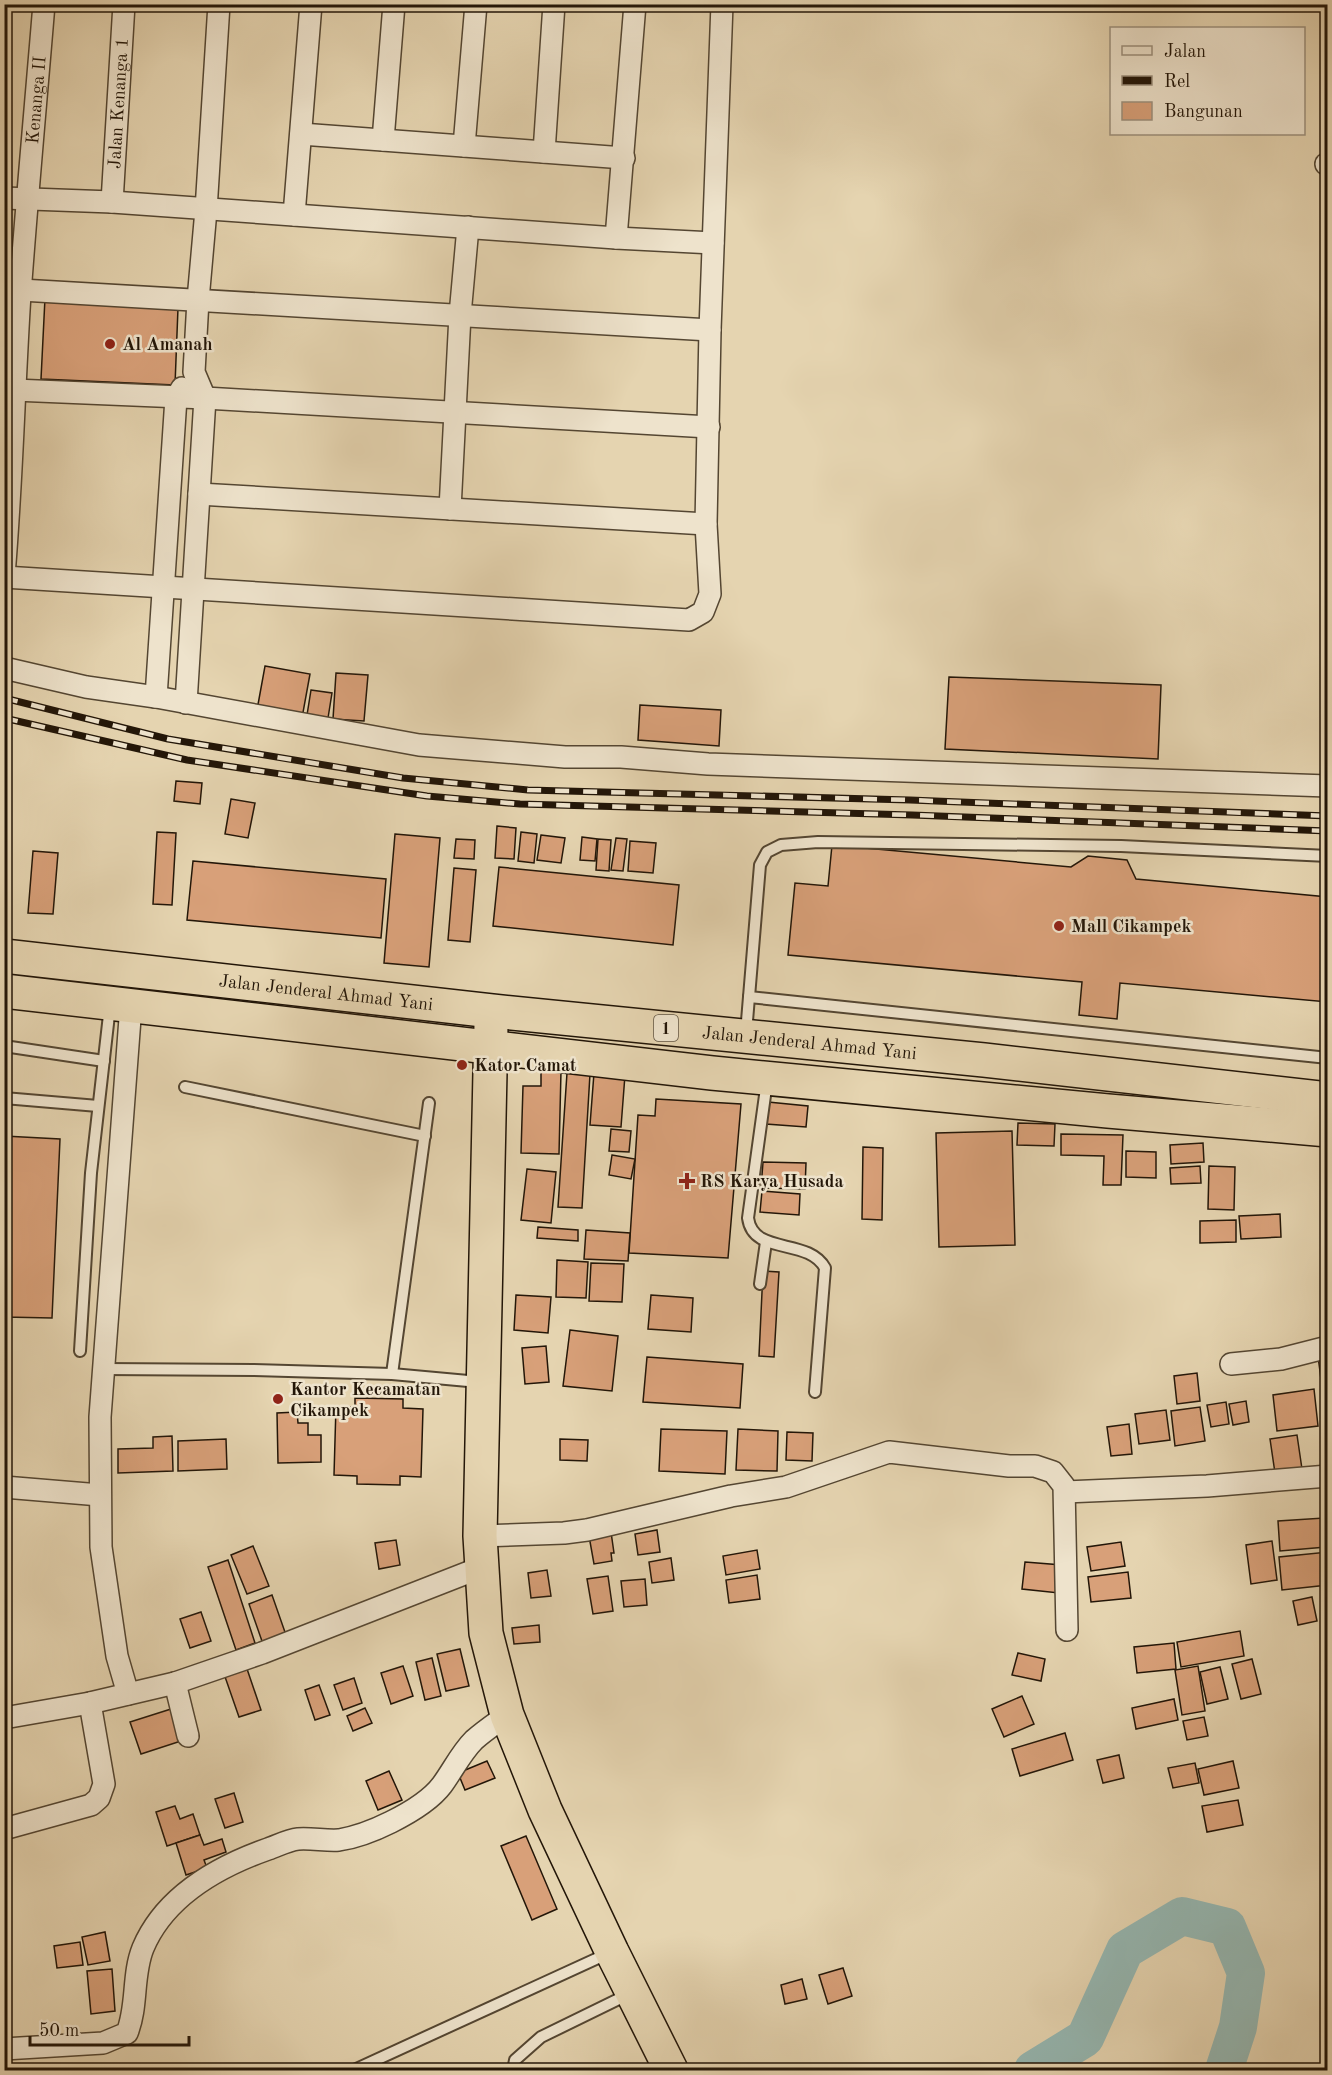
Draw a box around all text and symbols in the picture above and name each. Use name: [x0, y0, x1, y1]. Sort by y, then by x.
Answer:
legend: [1110, 27, 1305, 135]
street label: Jalan Kenanga 1: [106, 37, 132, 169]
text: Jalan: [1164, 43, 1206, 61]
street label: Kenanga II: [24, 56, 50, 145]
text: Rel: [1164, 73, 1190, 91]
text: Bangunan: [1164, 103, 1243, 121]
place label: Al Amanah: [122, 336, 213, 354]
marker: Al Amanah: [103, 337, 117, 351]
place label: Mall Cikampek: [1071, 918, 1192, 936]
marker: Mall Cikampek: [1052, 919, 1066, 933]
street label: Jalan Jenderal Ahmad Yani: [218, 972, 434, 1014]
road number: 1: [654, 1015, 678, 1041]
street label: Jalan Jenderal Ahmad Yani: [701, 1024, 918, 1063]
place label: Kator Camat: [474, 1057, 577, 1075]
marker: Kator Camat: [455, 1058, 469, 1072]
marker: RS Karya Husada: [678, 1172, 696, 1190]
place label: RS Karya Husada: [700, 1173, 844, 1191]
place label: Kantor Kecamatan Cikampek: [290, 1381, 441, 1420]
marker: Kantor Kecamatan Cikampek: [271, 1392, 285, 1406]
scale bar: [30, 2009, 189, 2047]
text: 50 m: [39, 2022, 79, 2040]

